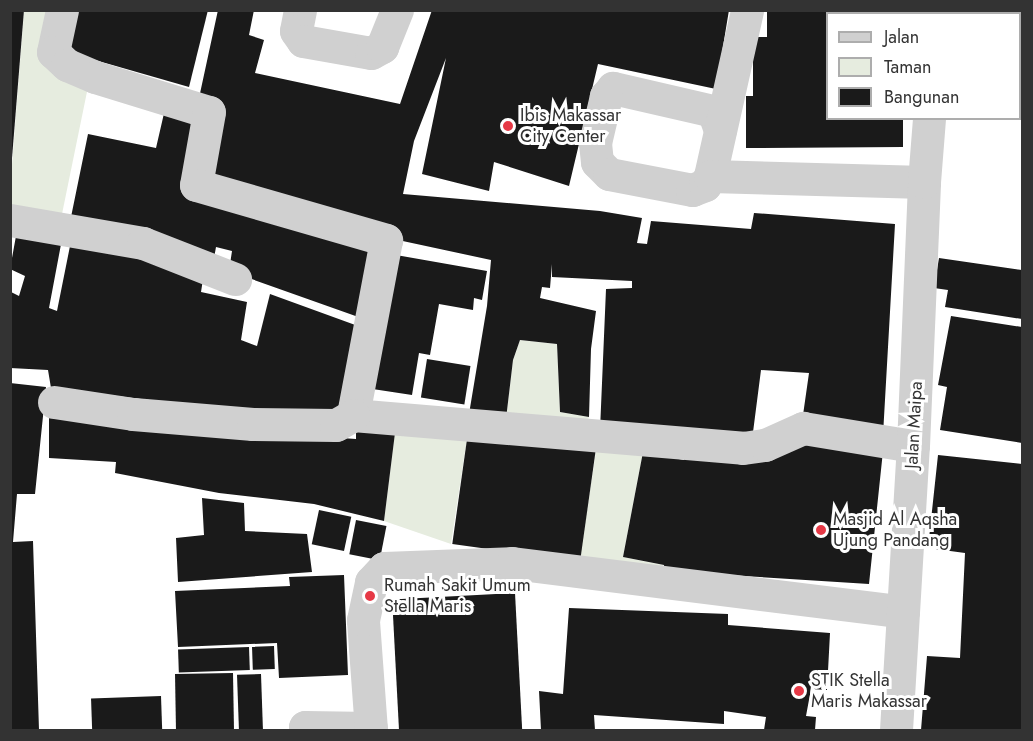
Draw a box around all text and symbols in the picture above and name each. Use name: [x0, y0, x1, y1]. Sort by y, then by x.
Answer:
legend: [826, 12, 1021, 120]
text: Jalan: [884, 24, 919, 50]
text: Taman: [884, 54, 931, 80]
text: Bangunan: [884, 84, 959, 110]
place label: Ibis Makassar City Center: [520, 105, 621, 148]
marker: Ibis Makassar City Center: [501, 119, 515, 133]
street label: Jalan Maipa: [901, 381, 927, 469]
place label: Masjid Al Aqsha Ujung Pandang: [833, 509, 957, 552]
marker: Masjid Al Aqsha Ujung Pandang: [814, 523, 828, 537]
place label: Rumah Sakit Umum Stella Maris: [384, 575, 531, 618]
marker: Rumah Sakit Umum Stella Maris: [361, 587, 379, 605]
place label: STIK Stella Maris Makassar: [811, 670, 927, 712]
marker: STIK Stella Maris Makassar: [792, 684, 806, 698]

